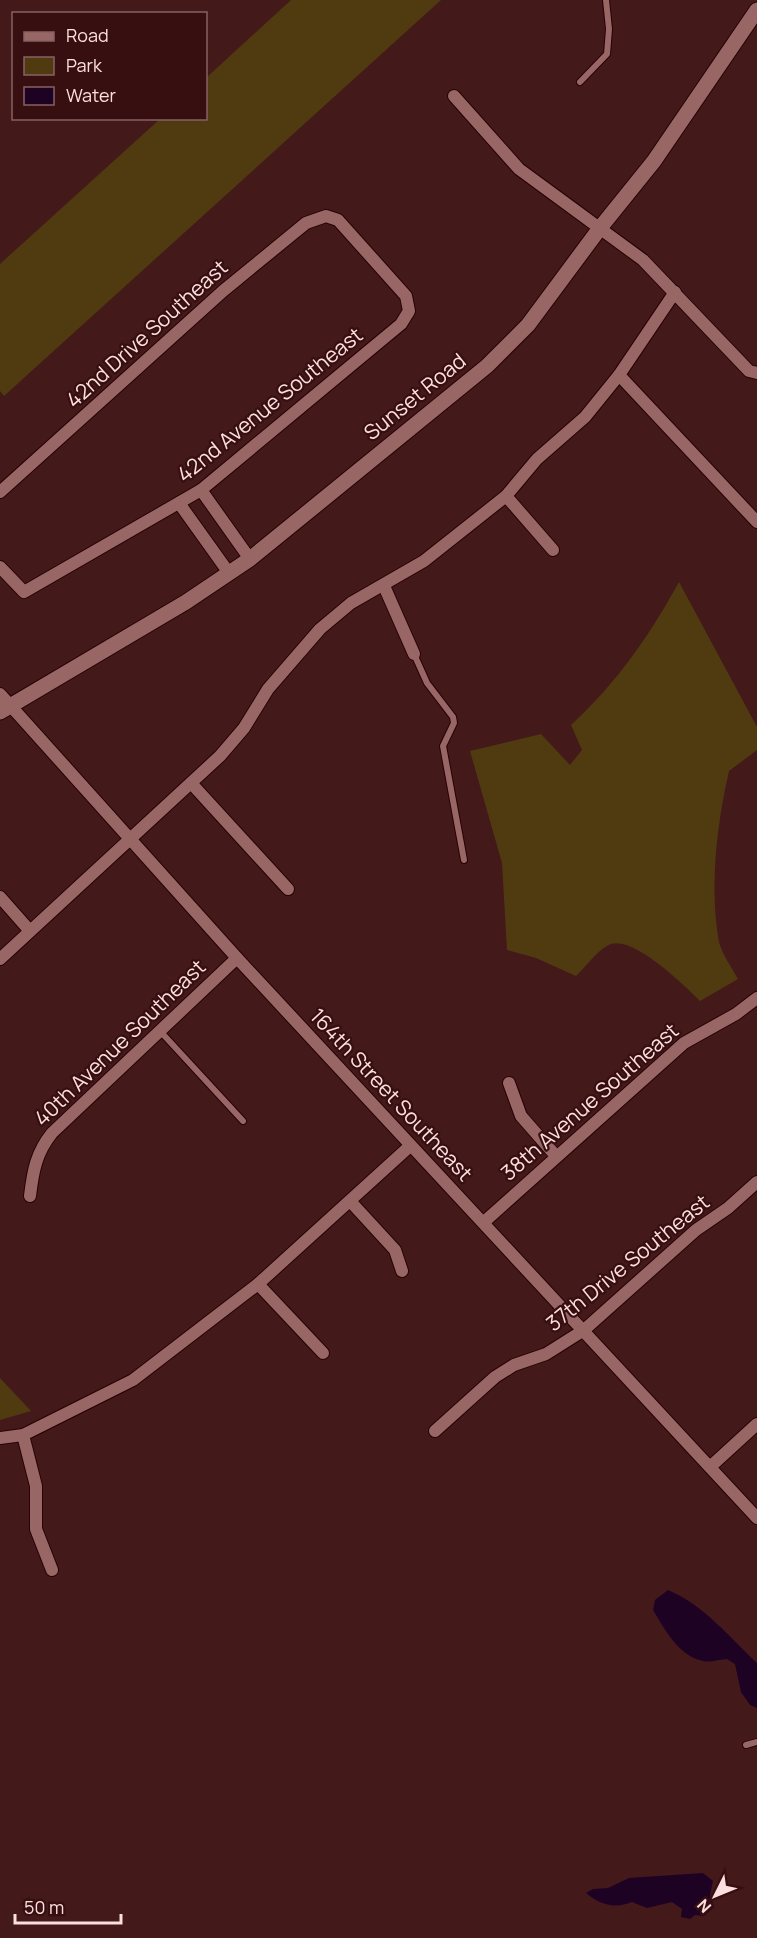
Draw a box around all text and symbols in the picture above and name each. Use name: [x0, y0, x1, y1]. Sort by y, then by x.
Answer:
legend: [12, 12, 207, 120]
text: Road: [66, 23, 109, 47]
text: Park: [66, 53, 103, 77]
text: Water: [66, 83, 116, 107]
street label: 42nd Drive Southeast: [59, 253, 233, 413]
street label: 42nd Avenue Southeast: [171, 321, 368, 488]
street label: Sunset Road: [358, 346, 471, 446]
street label: 40th Avenue Southeast: [27, 953, 211, 1132]
street label: 164th Street Southeast: [304, 1002, 479, 1187]
street label: 38th Avenue Southeast: [495, 1016, 684, 1186]
street label: 37th Drive Southeast: [540, 1188, 715, 1337]
north arrow: [685, 1866, 745, 1926]
scale bar: [15, 1887, 122, 1925]
text: 50 m: [24, 1895, 64, 1919]
text: N: [692, 1895, 716, 1918]

